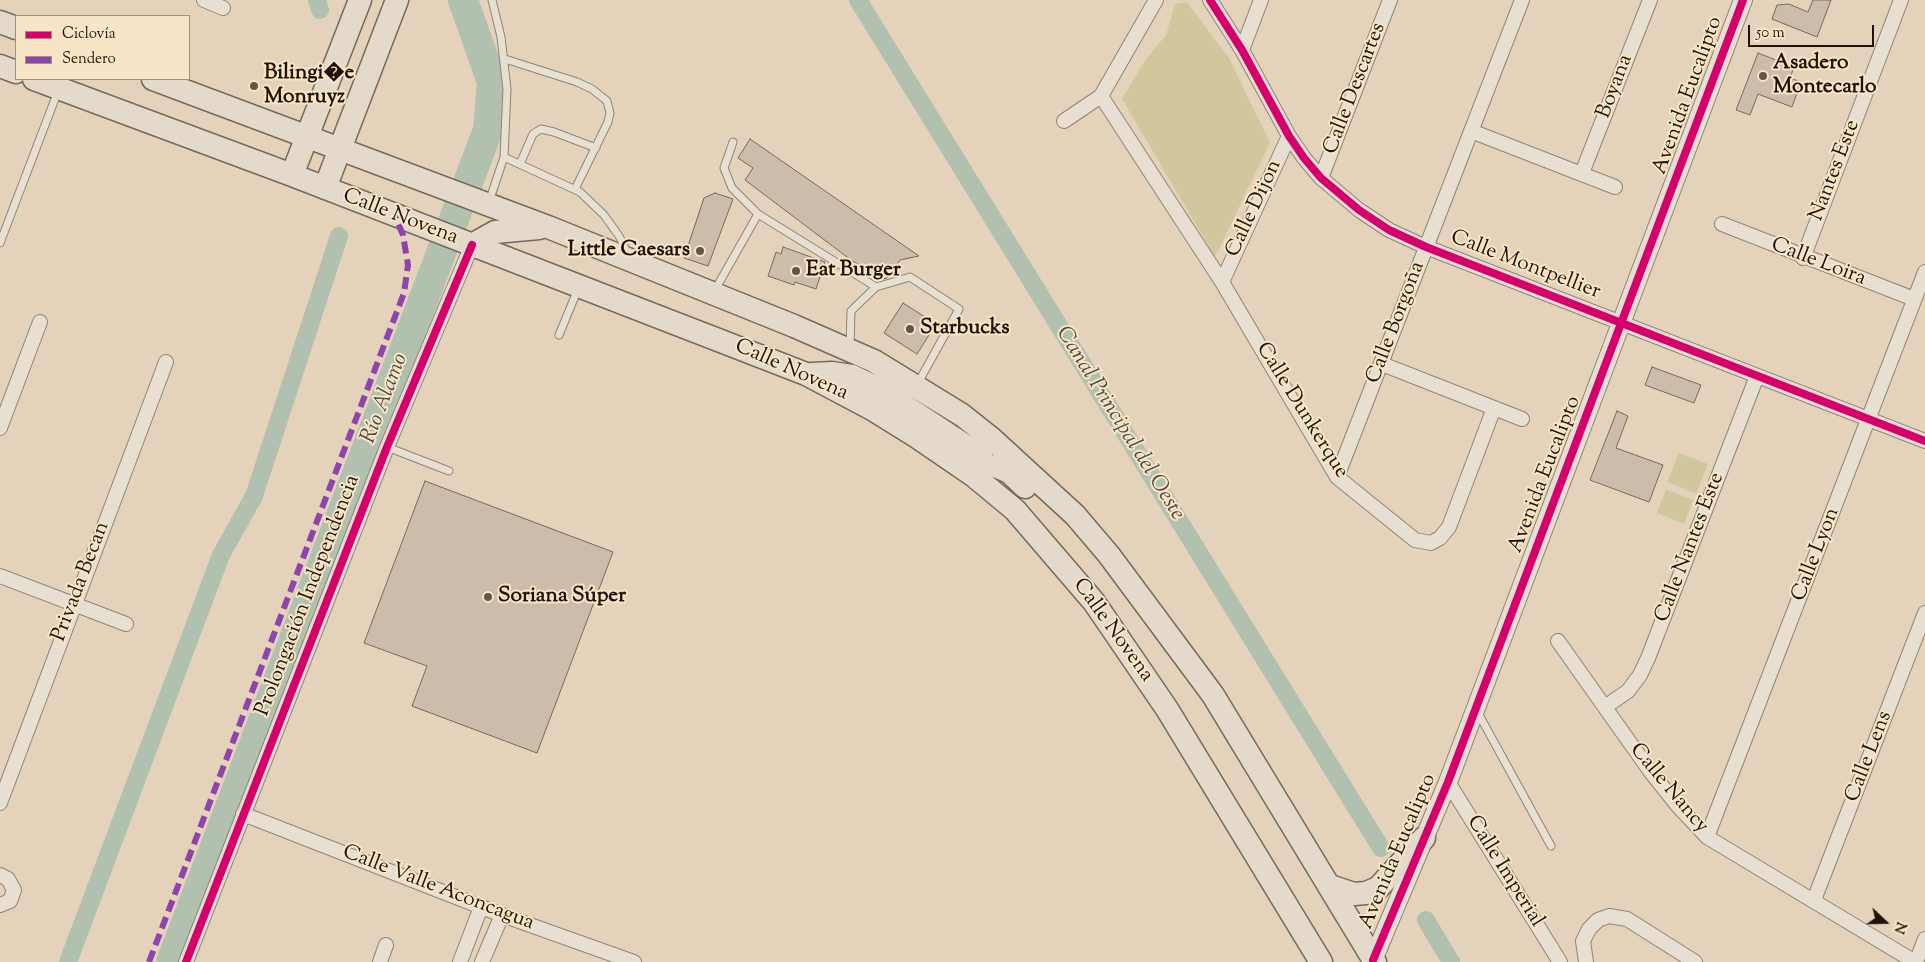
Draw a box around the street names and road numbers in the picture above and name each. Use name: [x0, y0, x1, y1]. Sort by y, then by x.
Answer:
street label: Avenida Eucalipto: [1649, 14, 1729, 178]
street label: Calle Descartes: [1319, 20, 1393, 158]
street label: Boyana: [1592, 52, 1640, 122]
street label: Nantes Este: [1805, 117, 1867, 225]
street label: Calle Dijon: [1222, 156, 1288, 262]
street label: Calle Novena: [339, 184, 461, 252]
street label: Calle Montpellier: [1446, 226, 1604, 306]
street label: Calle Loira: [1767, 233, 1869, 293]
street label: Calle Borgoña: [1362, 259, 1432, 387]
street label: Calle Novena: [730, 335, 852, 407]
street label: Calle Dunkerque: [1249, 338, 1353, 484]
street label: Avenida Eucalipto: [1504, 393, 1588, 557]
street label: Calle Nantes Este: [1651, 470, 1731, 626]
street label: Prolongación Independencia: [251, 472, 367, 720]
street label: Calle Lyon: [1788, 505, 1846, 605]
street label: Privada Becan: [48, 519, 116, 645]
street label: Calle Novena: [1066, 574, 1158, 688]
street label: Calle Lens: [1841, 708, 1899, 806]
street label: Calle Nancy: [1623, 739, 1713, 839]
street label: Avenida Eucalipto: [1355, 771, 1443, 933]
street label: Calle Imperial: [1460, 811, 1548, 933]
street label: Calle Valle Aconcagua: [339, 841, 537, 937]

